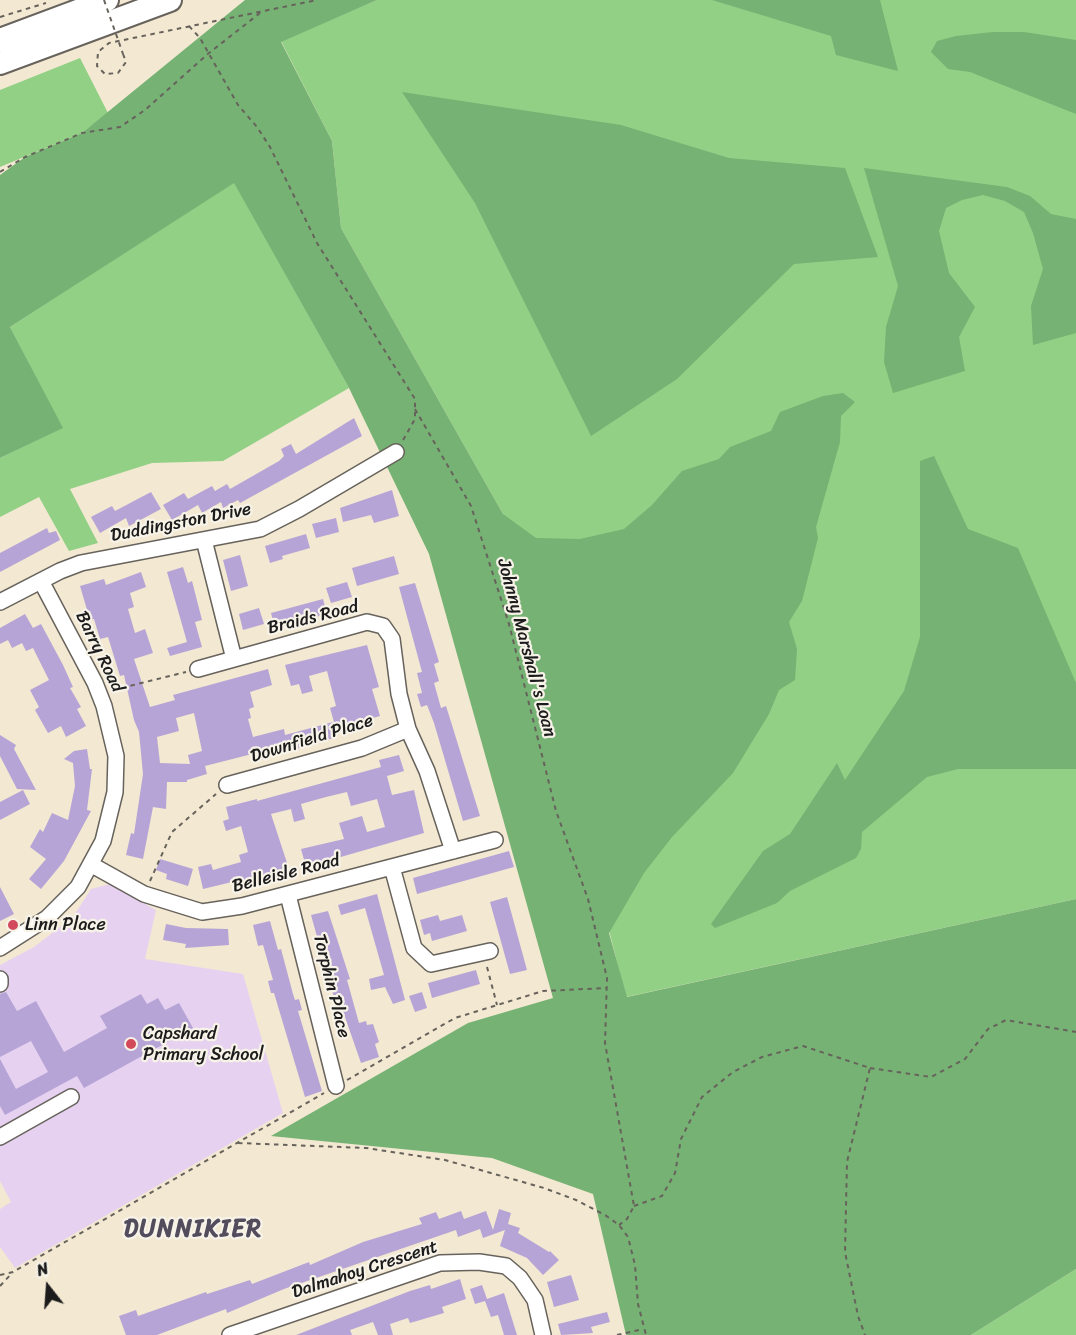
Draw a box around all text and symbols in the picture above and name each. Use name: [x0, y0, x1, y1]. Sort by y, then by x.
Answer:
street label: Duddingston Drive: [109, 499, 253, 547]
street label: Johnny Marshall's Loan: [492, 557, 560, 739]
street label: Braids Road: [265, 596, 361, 640]
street label: Barry Road: [70, 608, 128, 696]
street label: Downfield Place: [248, 710, 376, 768]
street label: Belleisle Road: [230, 850, 342, 898]
place label: Linn Place: [25, 914, 106, 936]
marker: Linn Place: [6, 918, 20, 932]
street label: Torphin Place: [308, 932, 354, 1040]
place label: Capshard Primary School: [143, 1023, 264, 1066]
marker: Capshard Primary School: [124, 1037, 138, 1051]
district label: DUNNIKIER: [126, 1216, 260, 1244]
street label: Dalmahoy Crescent: [289, 1236, 441, 1304]
text: N: [33, 1254, 52, 1285]
north arrow: [18, 1257, 78, 1317]

